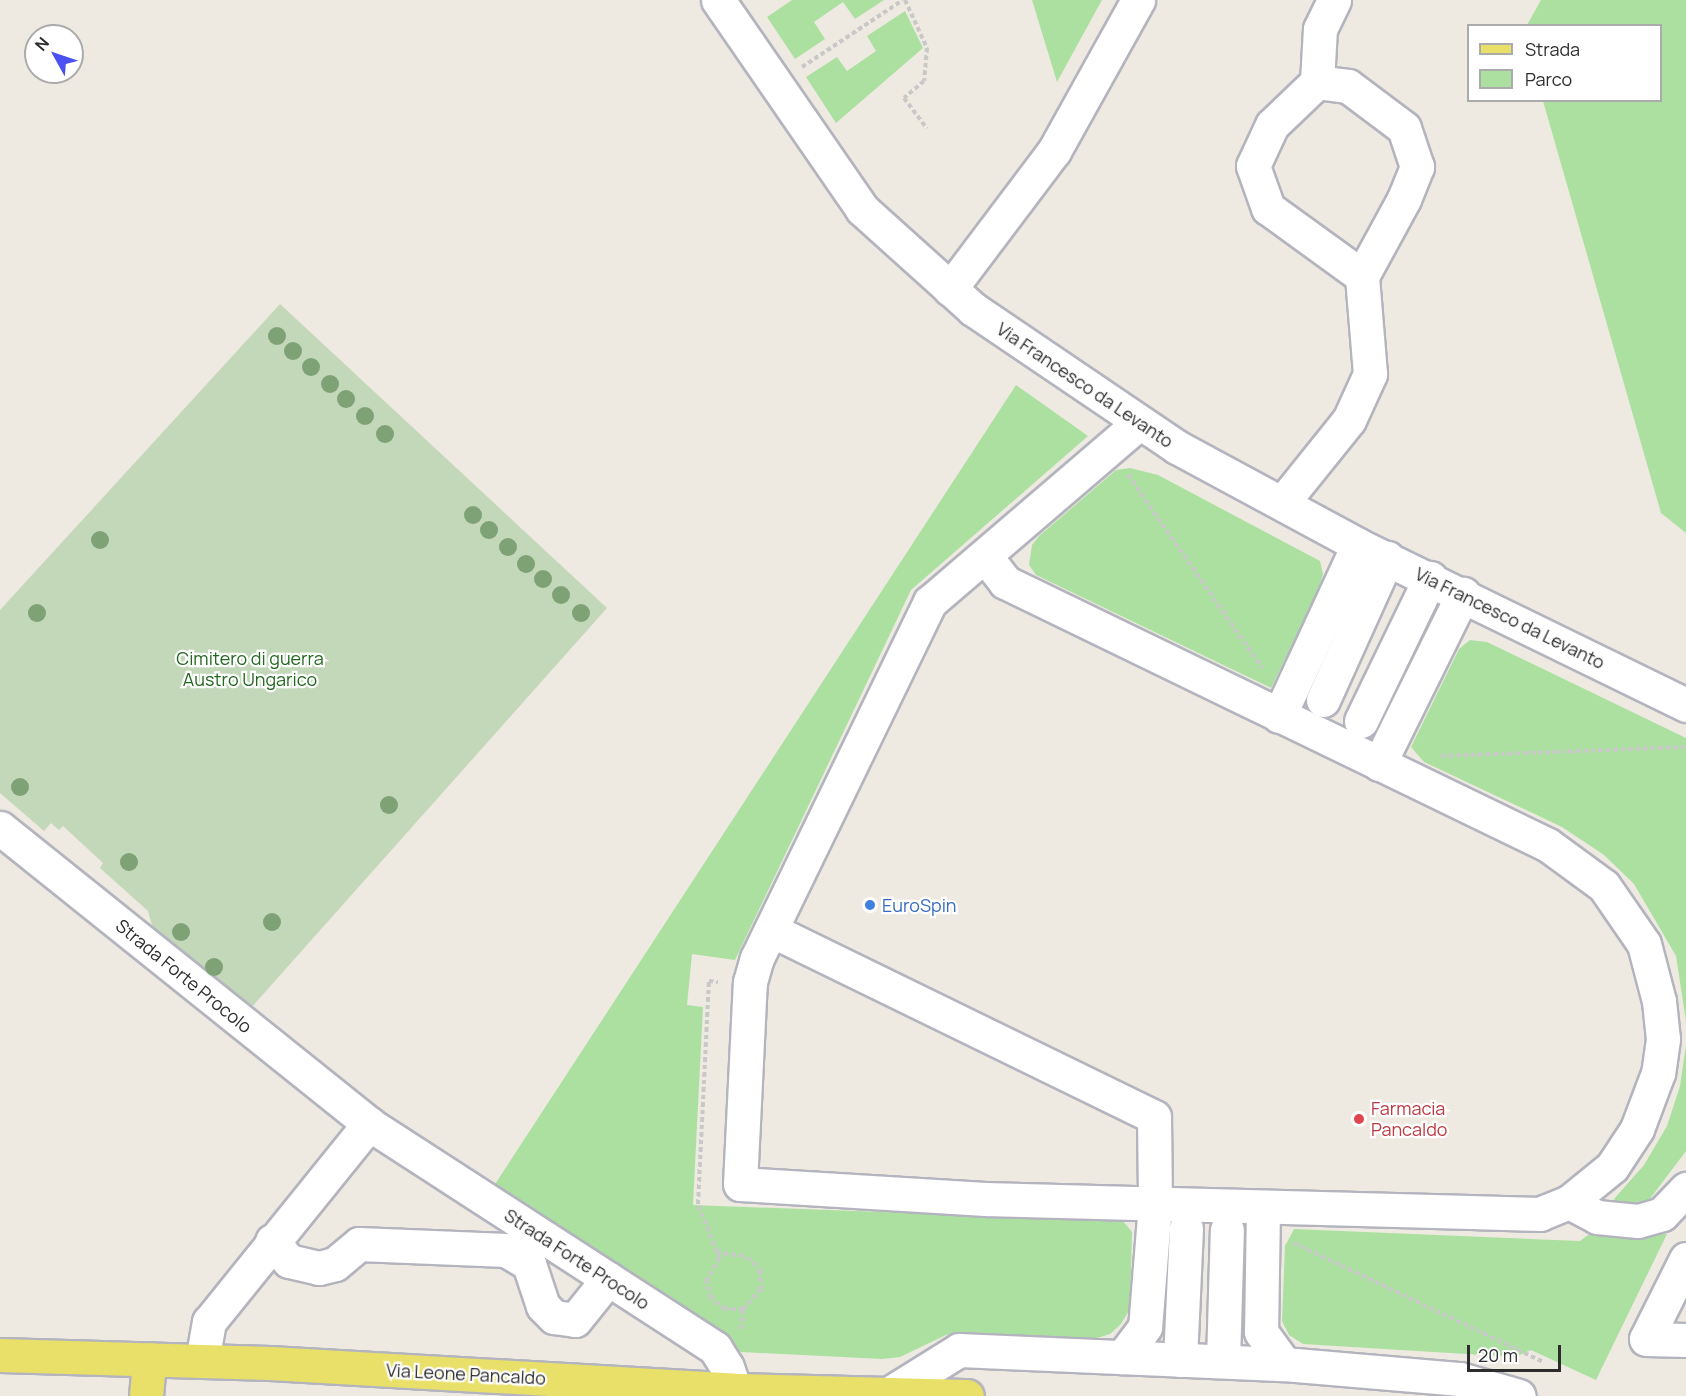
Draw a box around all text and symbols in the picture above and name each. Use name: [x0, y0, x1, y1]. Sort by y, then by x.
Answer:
north arrow: [24, 24, 84, 84]
legend: [1467, 24, 1662, 102]
text: N: [30, 32, 54, 55]
text: Strada: [1525, 37, 1580, 61]
text: Parco: [1525, 67, 1572, 91]
street label: Via Francesco da Levanto: [993, 318, 1177, 452]
street label: Via Francesco da Levanto: [1412, 563, 1608, 673]
park label: Cimitero di guerra Austro Ungarico: [176, 648, 324, 690]
place label: EuroSpin: [882, 894, 957, 916]
marker: EuroSpin: [863, 898, 877, 912]
street label: Strada Forte Procolo: [112, 915, 256, 1037]
place label: Farmacia Pancaldo: [1371, 1098, 1447, 1140]
marker: Farmacia Pancaldo: [1352, 1112, 1366, 1126]
street label: Strada Forte Procolo: [500, 1204, 654, 1314]
scale bar: [1470, 1333, 1564, 1371]
text: 20 m: [1478, 1343, 1518, 1367]
street label: Via Leone Pancaldo: [386, 1359, 546, 1389]

